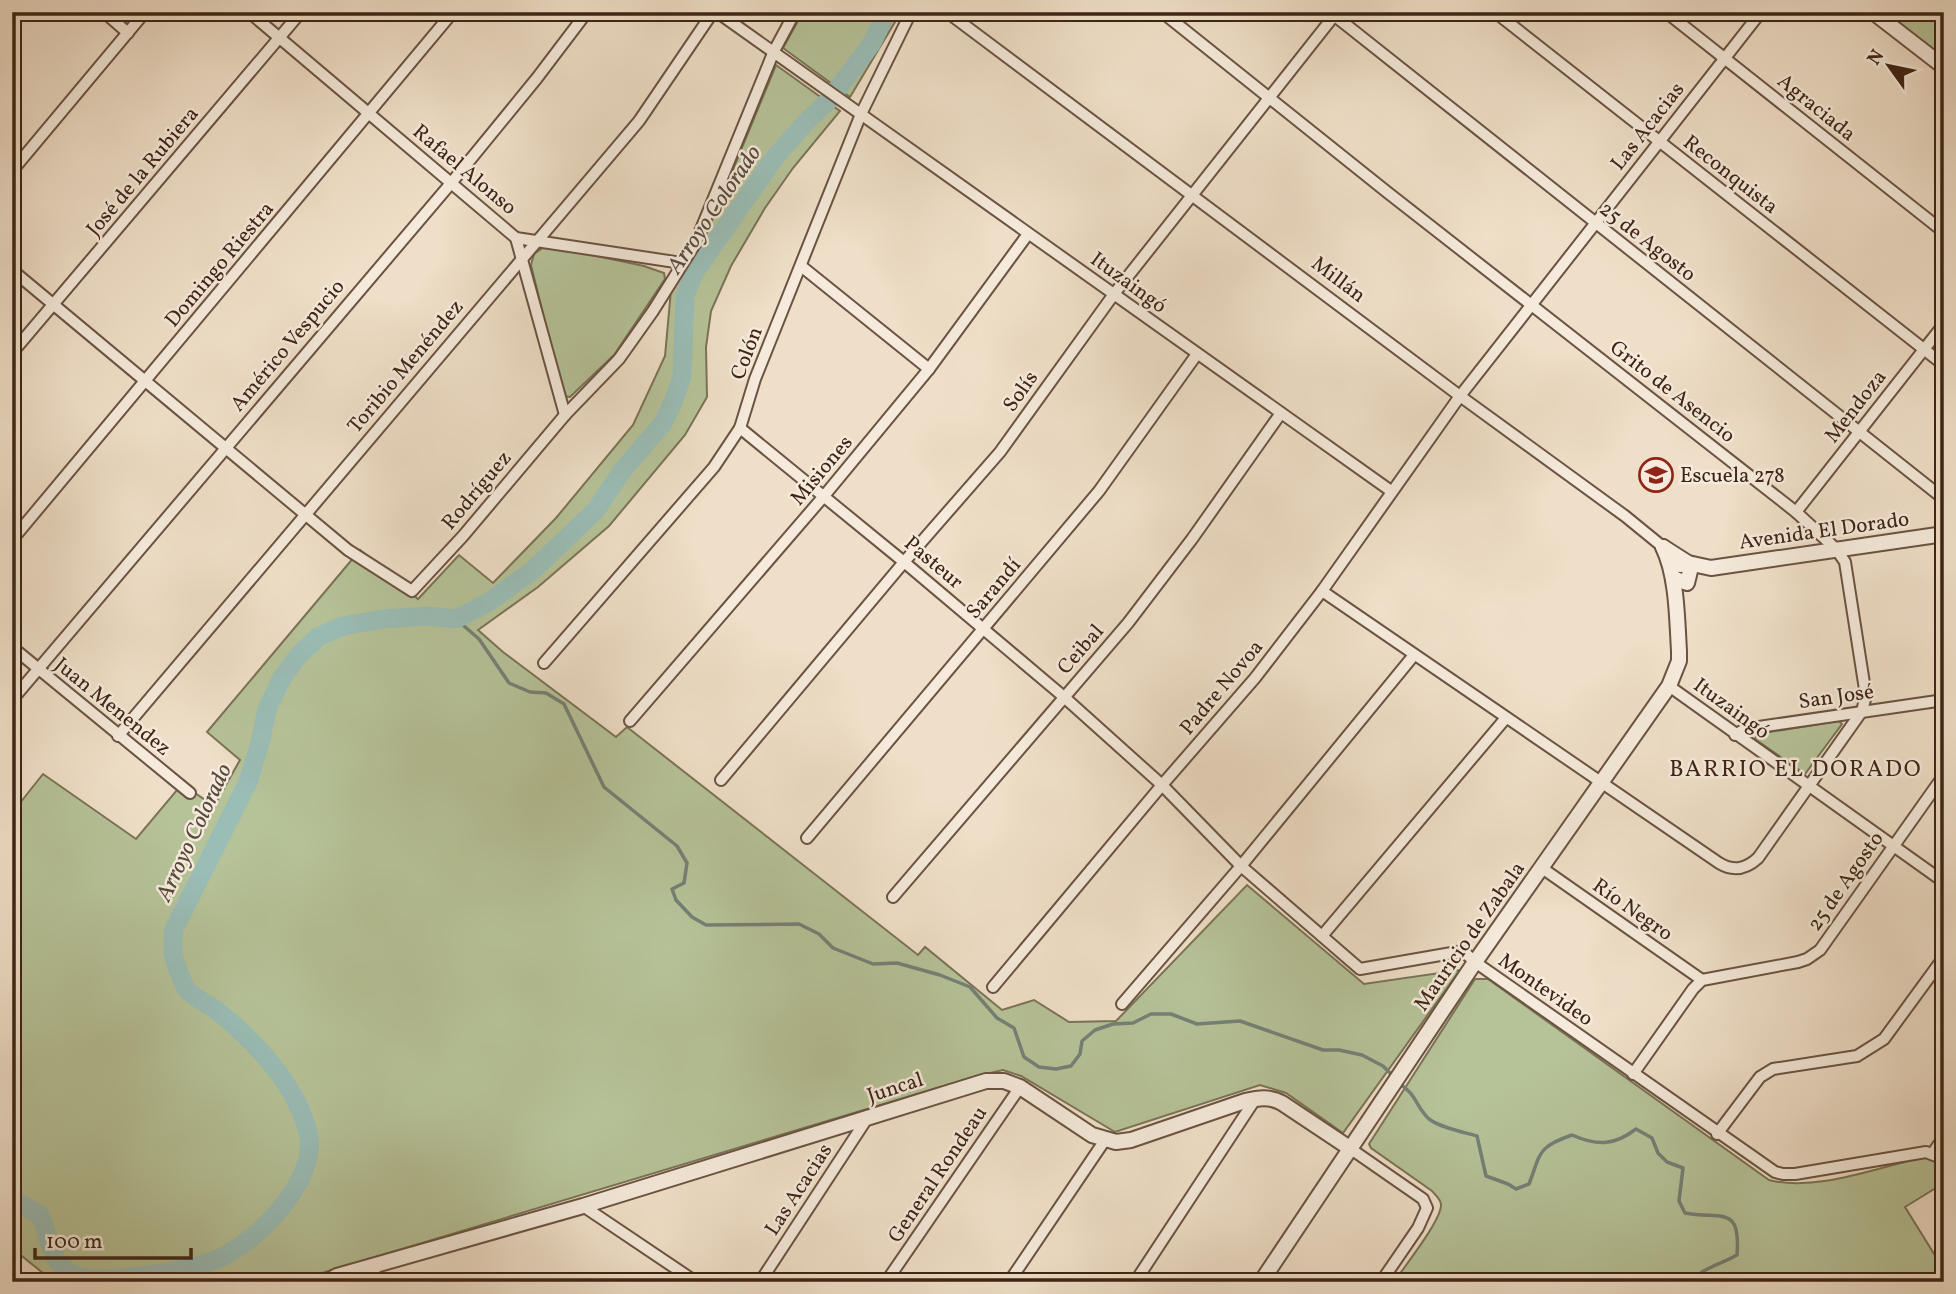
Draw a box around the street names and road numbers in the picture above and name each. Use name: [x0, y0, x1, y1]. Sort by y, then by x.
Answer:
street label: Agraciada: [1771, 68, 1861, 149]
street label: Las Acacias: [1605, 77, 1692, 177]
street label: José de la Rubiera: [80, 101, 206, 243]
street label: Rafael Alonso: [406, 118, 522, 222]
street label: Reconquista: [1676, 129, 1784, 222]
street label: 25 de Agosto: [1593, 195, 1702, 289]
street label: Domingo Riestra: [159, 196, 281, 334]
street label: Ituzaingó: [1084, 246, 1172, 321]
street label: Millán: [1305, 250, 1371, 310]
street label: Américo Vespucio: [224, 274, 352, 418]
street label: Toribio Menéndez: [341, 294, 471, 440]
street label: Colón: [724, 323, 771, 384]
street label: Grito de Asencio: [1603, 334, 1741, 450]
street label: Mendoza: [1818, 364, 1894, 450]
street label: Solís: [997, 365, 1046, 418]
street label: Misiones: [784, 430, 860, 512]
street label: Rodríguez: [435, 445, 519, 537]
street label: Avenida El Dorado: [1737, 505, 1911, 558]
street label: Pasteur: [897, 530, 969, 597]
street label: Sarandí: [960, 552, 1029, 626]
street label: Ceibal: [1051, 619, 1111, 681]
street label: Padre Novoa: [1174, 634, 1271, 742]
street label: Juan Menendez: [48, 651, 177, 763]
street label: Ituzaingó: [1687, 672, 1775, 747]
street label: San José: [1797, 678, 1876, 717]
street label: 25 de Agosto: [1801, 826, 1891, 938]
street label: Mauricio de Zabala: [1408, 856, 1533, 1017]
street label: Río Negro: [1586, 872, 1678, 949]
street label: Montevideo: [1492, 947, 1599, 1034]
street label: Juncal: [864, 1066, 927, 1111]
street label: General Rondeau: [882, 1101, 995, 1249]
street label: Las Acacias: [759, 1138, 840, 1242]

